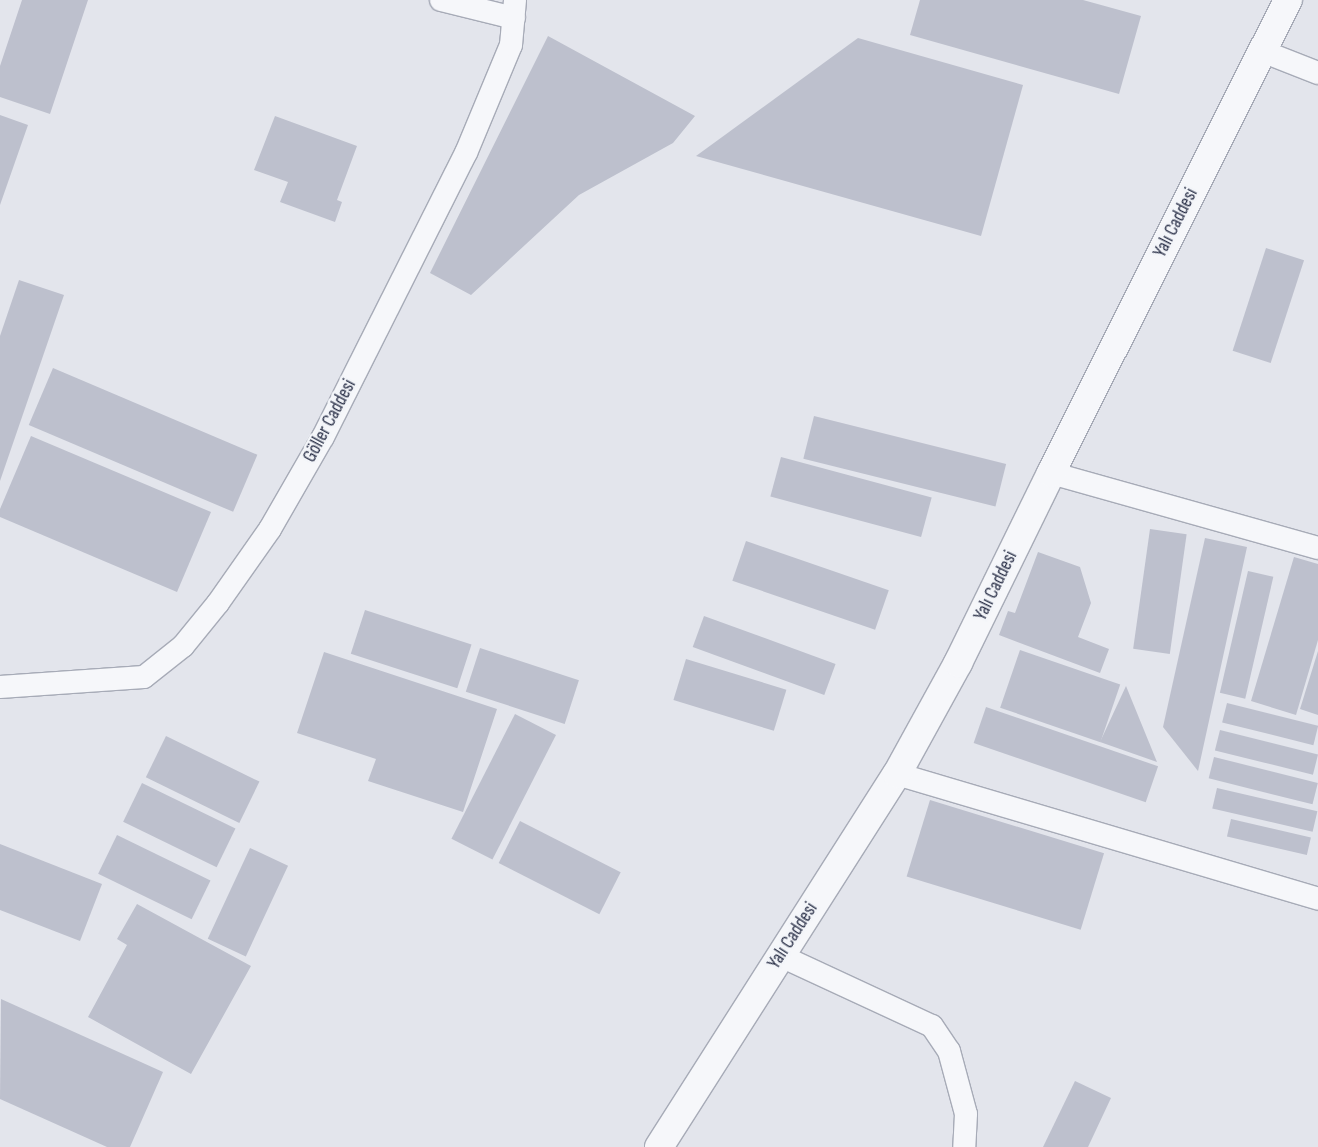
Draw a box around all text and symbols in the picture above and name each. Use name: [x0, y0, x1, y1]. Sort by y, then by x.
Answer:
street label: Yalı Caddesi: [1149, 185, 1203, 261]
street label: Göller Caddesi: [299, 376, 361, 466]
street label: Yalı Caddesi: [969, 547, 1023, 625]
street label: Yalı Caddesi: [763, 899, 823, 973]

